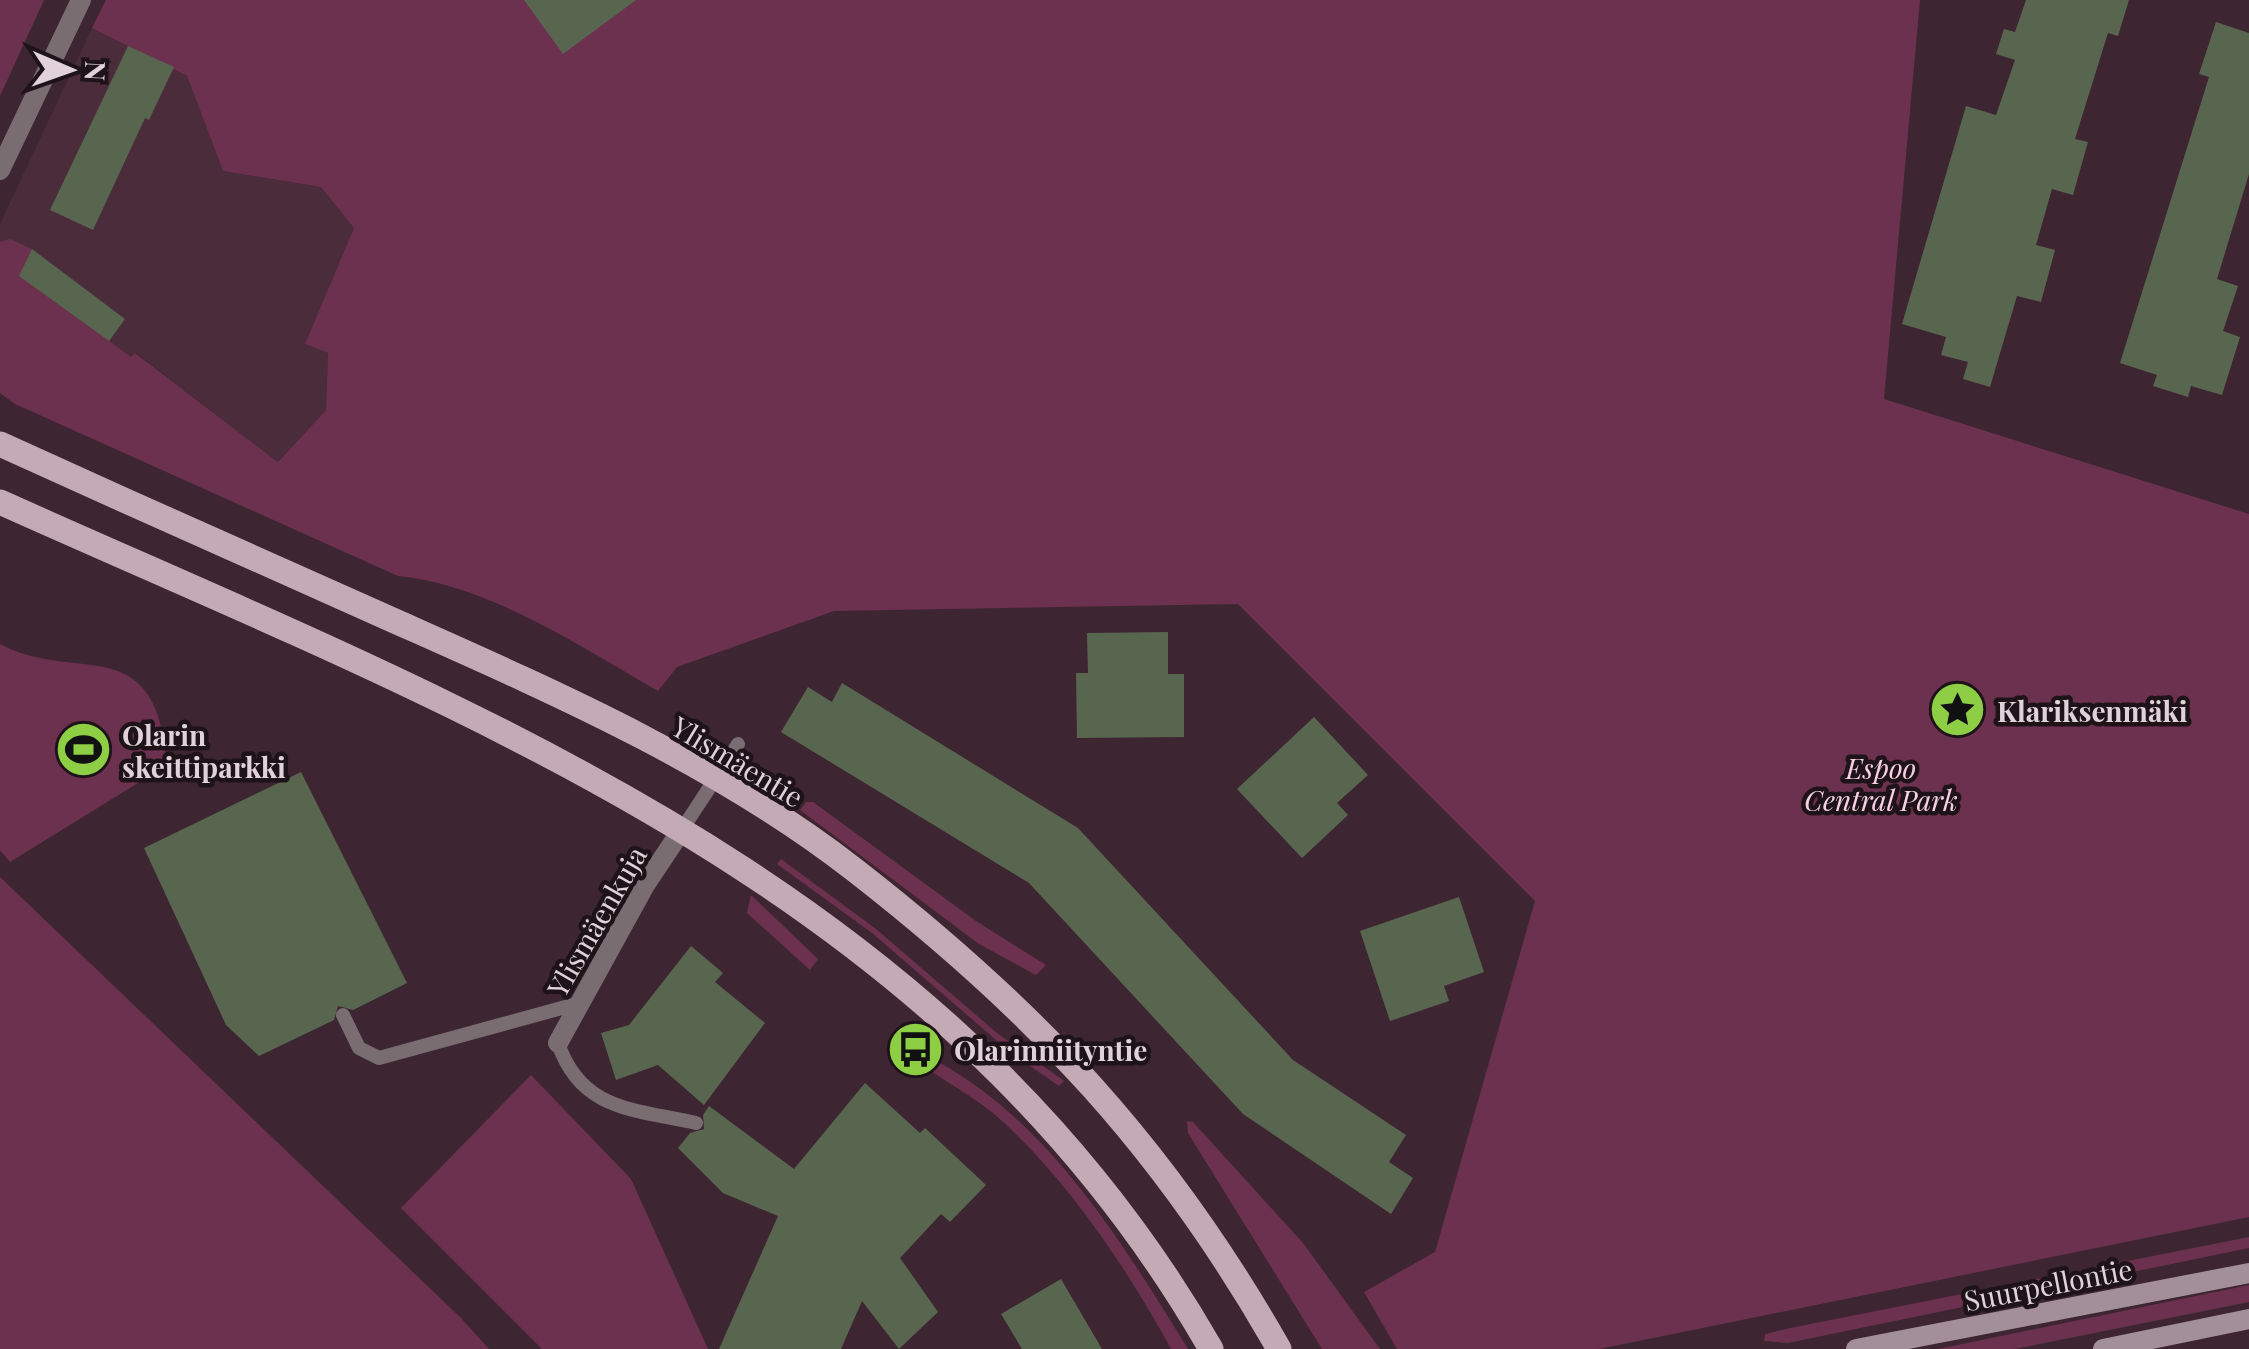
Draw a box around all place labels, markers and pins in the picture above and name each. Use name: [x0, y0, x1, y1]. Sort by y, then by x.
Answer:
place icon: Klariksenmäki: [1928, 680, 1988, 740]
place label: Klariksenmäki: [1997, 692, 2188, 729]
place label: Olarin skeittiparkki: [122, 716, 286, 785]
sports icon: Olarin skeittiparkki: [53, 720, 113, 780]
bus stop icon: Olarinniityntie: [885, 1019, 945, 1079]
place label: Olarinniityntie: [954, 1031, 1147, 1068]

